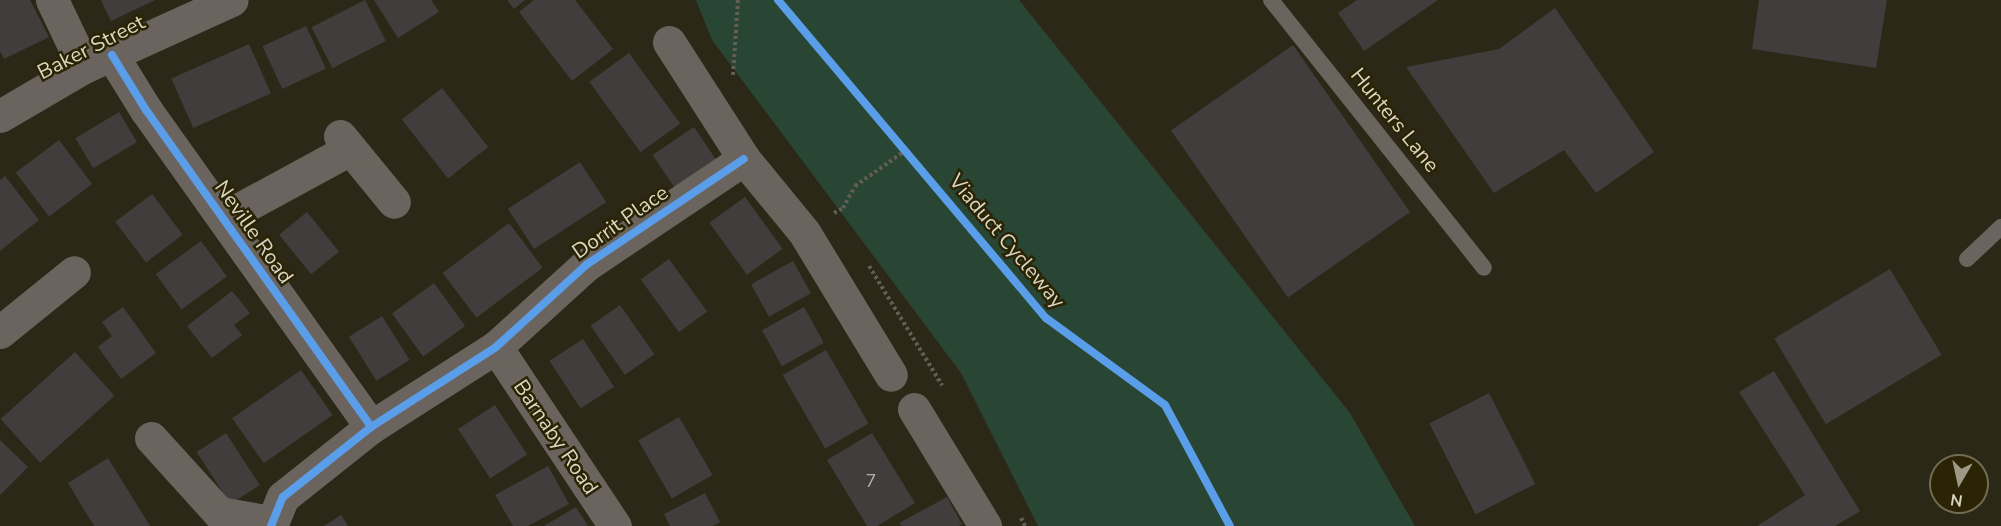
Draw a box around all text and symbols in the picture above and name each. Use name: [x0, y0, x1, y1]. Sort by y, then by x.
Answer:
street label: Baker Street: [33, 9, 149, 85]
street label: Hunters Lane: [1345, 63, 1445, 177]
street label: Viaduct Cycleway: [944, 169, 1070, 313]
street label: Neville Road: [209, 176, 299, 288]
street label: Dorrit Place: [567, 180, 673, 264]
street label: Barnaby Road: [508, 375, 604, 499]
north arrow: [1929, 454, 1989, 514]
house number: 7: [866, 470, 876, 492]
text: N: [1949, 488, 1964, 512]

